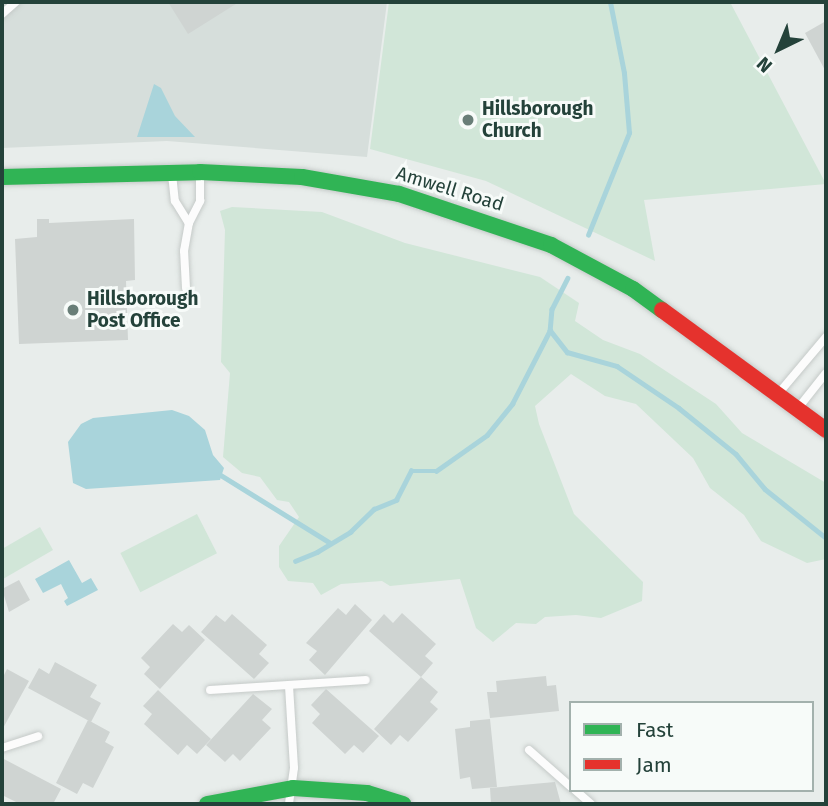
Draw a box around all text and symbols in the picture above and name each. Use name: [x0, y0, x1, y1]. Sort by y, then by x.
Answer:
north arrow: [744, 14, 814, 84]
text: N: [752, 52, 777, 77]
place label: Hillsborough Church: [482, 98, 593, 142]
marker: Hillsborough Church: [460, 112, 476, 128]
street label: Amwell Road: [394, 162, 506, 216]
place label: Hillsborough Post Office: [87, 288, 198, 332]
marker: Hillsborough Post Office: [65, 302, 81, 318]
legend: [569, 701, 814, 792]
text: Fast: [636, 717, 674, 743]
text: Jam: [636, 752, 672, 778]

